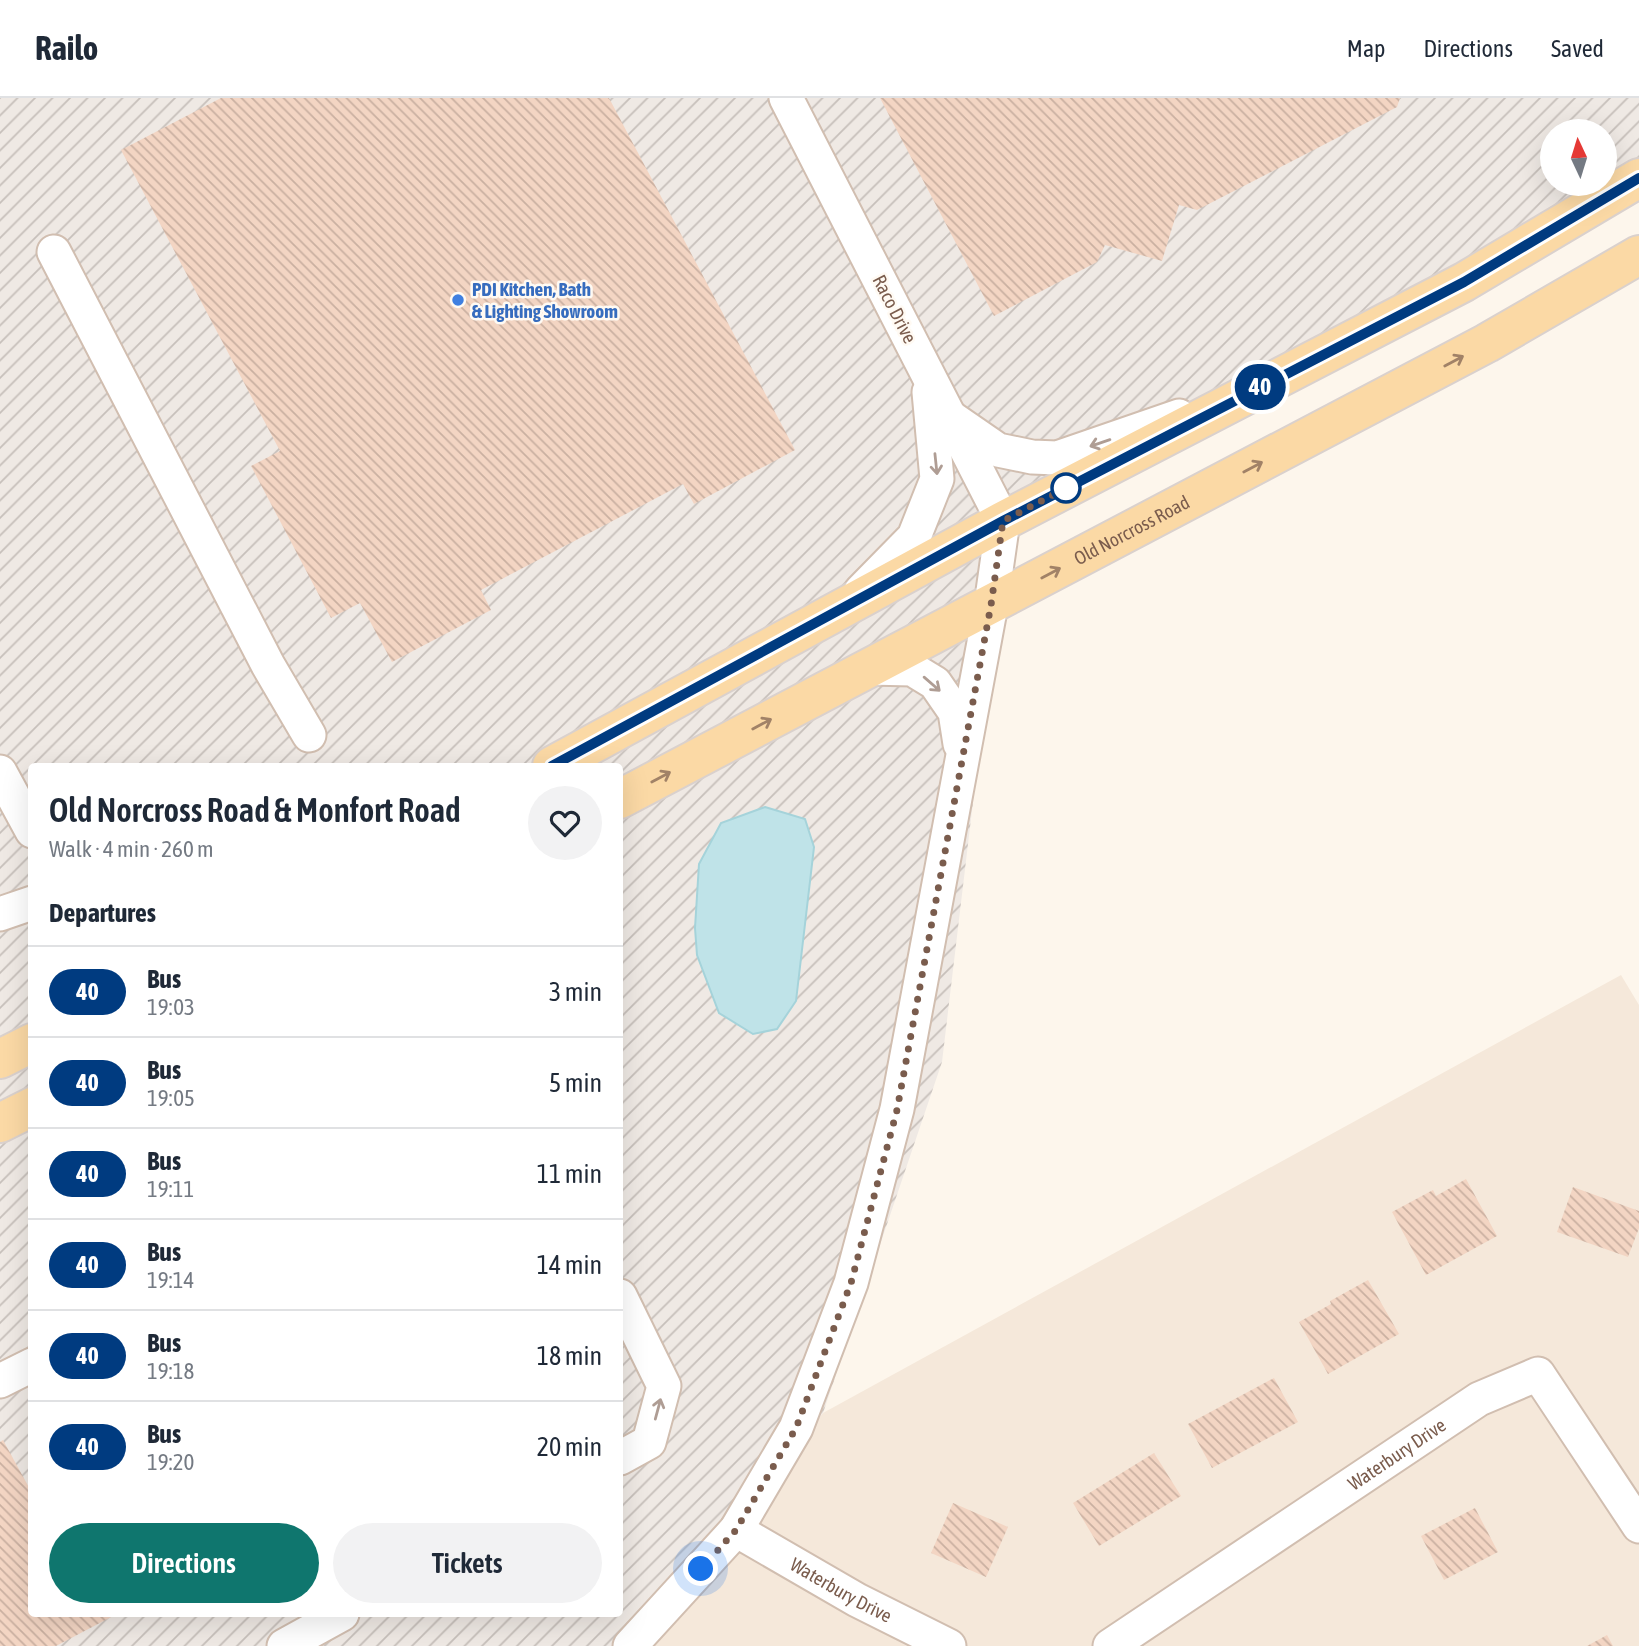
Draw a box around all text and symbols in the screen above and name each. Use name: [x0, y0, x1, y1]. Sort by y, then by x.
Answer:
text: Railo: [35, 29, 98, 67]
text: Map: [1347, 35, 1385, 62]
text: Directions: [1423, 35, 1513, 62]
text: Saved: [1551, 35, 1604, 62]
north arrow: [1540, 119, 1617, 196]
map controls: [1540, 119, 1617, 196]
street label: Raco Drive: [868, 271, 922, 347]
place label: PDI Kitchen, Bath & Lighting Showroom: [472, 278, 618, 322]
marker: PDI Kitchen, Bath & Lighting Showroom: [450, 292, 466, 308]
one-way arrow: [1443, 353, 1464, 367]
line badge: 40: [1228, 364, 1292, 410]
text: 40: [1249, 373, 1271, 400]
one-way arrow: [1090, 438, 1112, 450]
one-way arrow: [930, 452, 943, 475]
one-way arrow: [1242, 459, 1263, 473]
unlabelled marker: [1051, 473, 1081, 503]
street label: Old Norcross Road: [1070, 491, 1193, 569]
one-way arrow: [1041, 565, 1061, 579]
one-way arrow: [923, 676, 941, 692]
one-way arrow: [751, 717, 772, 730]
one-way arrow: [650, 770, 671, 784]
button: heart: [528, 786, 602, 860]
text: Old Norcross Road & Monfort Road: [49, 791, 461, 829]
text: Walk · 4 min · 260 m: [49, 836, 213, 862]
text: Departures: [49, 898, 156, 928]
text: Bus: [147, 964, 181, 994]
text: 3 min: [549, 977, 602, 1007]
text: 40: [76, 978, 99, 1005]
text: 19:03: [147, 994, 195, 1020]
text: Bus: [147, 1055, 181, 1085]
text: 5 min: [549, 1068, 602, 1098]
text: 40: [76, 1069, 99, 1096]
text: 19:05: [147, 1085, 195, 1111]
text: Bus: [147, 1146, 181, 1176]
text: 11 min: [537, 1159, 602, 1189]
text: 40: [76, 1160, 99, 1187]
text: 19:11: [147, 1176, 194, 1202]
text: Bus: [147, 1237, 181, 1267]
text: 14 min: [537, 1250, 602, 1280]
text: 40: [76, 1251, 99, 1278]
text: 19:14: [147, 1267, 194, 1293]
text: Bus: [147, 1328, 181, 1358]
text: 18 min: [537, 1341, 602, 1371]
text: 40: [76, 1342, 99, 1369]
text: 19:18: [147, 1358, 194, 1384]
one-way arrow: [652, 1398, 665, 1421]
street label: Waterbury Drive: [1344, 1414, 1450, 1495]
text: Bus: [147, 1419, 181, 1449]
text: 20 min: [537, 1432, 602, 1462]
text: 40: [76, 1433, 99, 1460]
text: 19:20: [147, 1449, 194, 1475]
button: Directions: [49, 1523, 319, 1603]
button: Tickets: [333, 1523, 602, 1603]
your location: [683, 1551, 718, 1586]
street label: Waterbury Drive: [786, 1553, 896, 1627]

